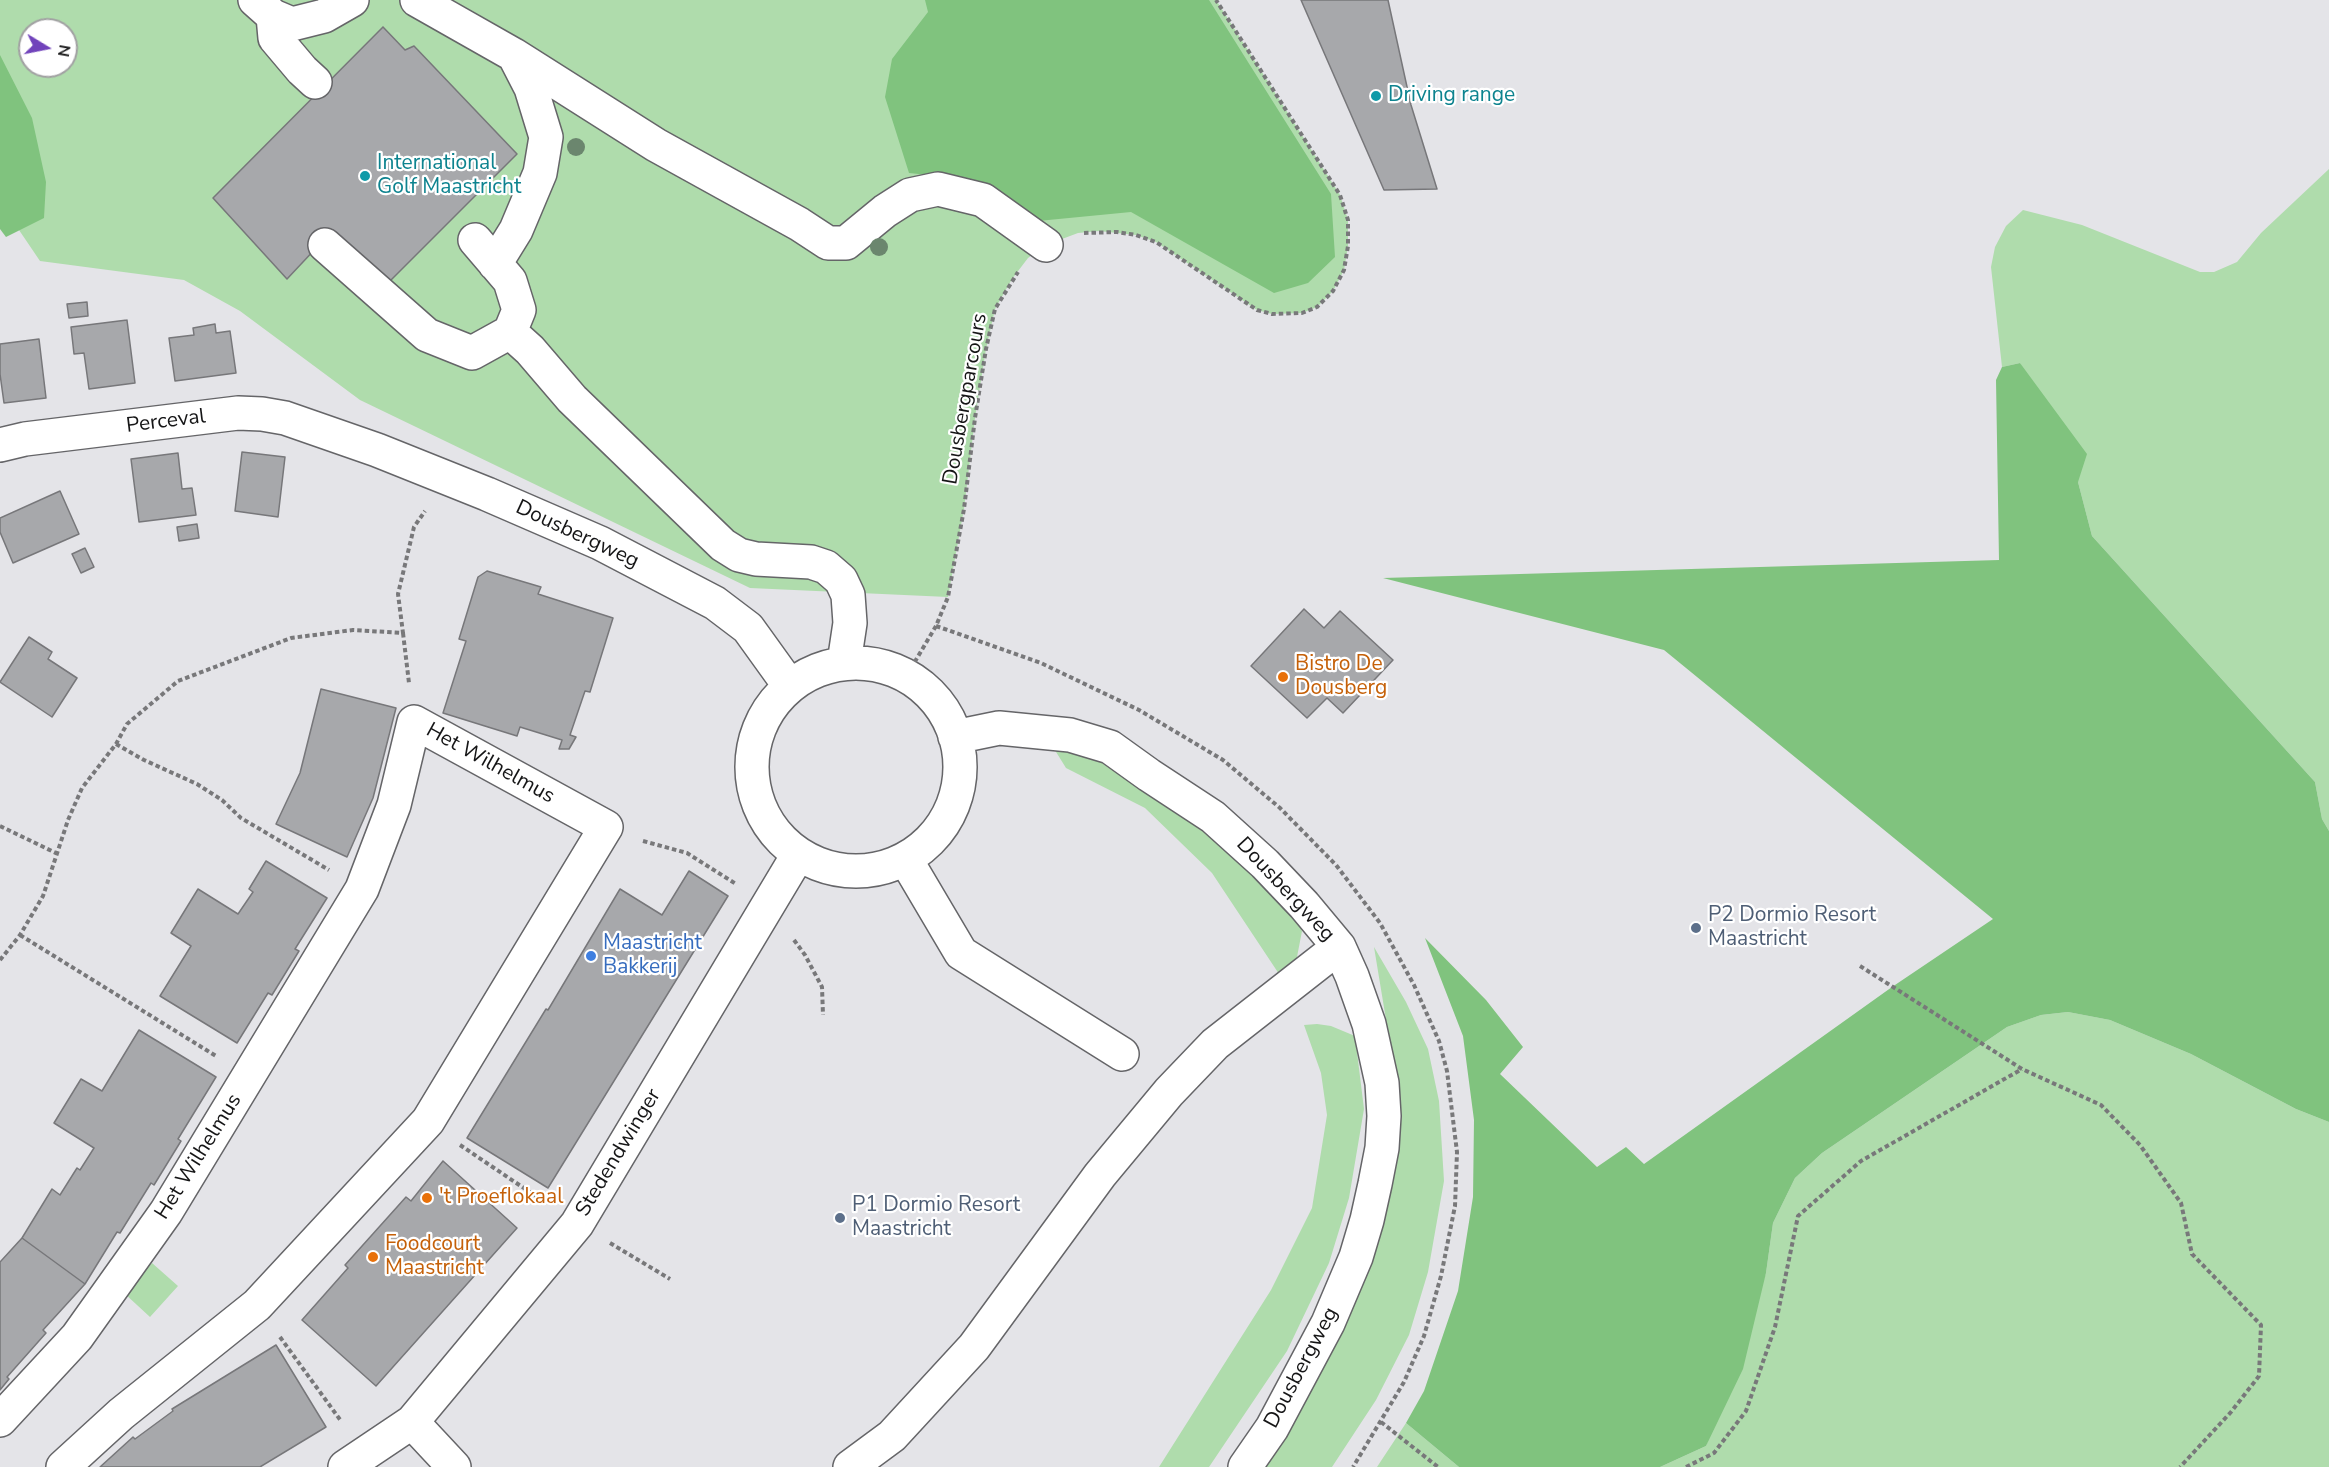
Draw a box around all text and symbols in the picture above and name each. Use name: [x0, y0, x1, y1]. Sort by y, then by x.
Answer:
north arrow: [18, 18, 78, 78]
text: N: [52, 43, 76, 59]
place label: Driving range: [1388, 83, 1515, 109]
marker: Driving range: [1369, 89, 1383, 103]
place label: International Golf Maastricht: [377, 151, 521, 201]
marker: International Golf Maastricht: [358, 169, 372, 183]
street label: Dousbergparcours: [939, 311, 993, 487]
street label: Perceval: [125, 405, 207, 439]
street label: Dousbergweg: [511, 495, 643, 575]
place label: Bistro De Dousberg: [1295, 652, 1387, 702]
marker: Bistro De Dousberg: [1276, 670, 1290, 684]
street label: Het Wilhelmus: [421, 718, 559, 810]
street label: Dousbergweg: [1230, 833, 1340, 947]
place label: P2 Dormio Resort Maastricht: [1708, 903, 1876, 953]
marker: P2 Dormio Resort Maastricht: [1689, 921, 1703, 935]
place label: Maastricht Bakkerij: [603, 931, 702, 981]
marker: Maastricht Bakkerij: [584, 949, 598, 963]
street label: Stedendwinger: [571, 1085, 667, 1221]
street label: Het Wilhelmus: [150, 1090, 248, 1224]
place label: 't Proeflokaal: [439, 1185, 563, 1211]
marker: 't Proeflokaal: [420, 1191, 434, 1205]
place label: P1 Dormio Resort Maastricht: [852, 1193, 1020, 1243]
marker: P1 Dormio Resort Maastricht: [833, 1211, 847, 1225]
place label: Foodcourt Maastricht: [385, 1232, 484, 1282]
marker: Foodcourt Maastricht: [366, 1250, 380, 1264]
street label: Dousbergweg: [1260, 1303, 1344, 1433]

